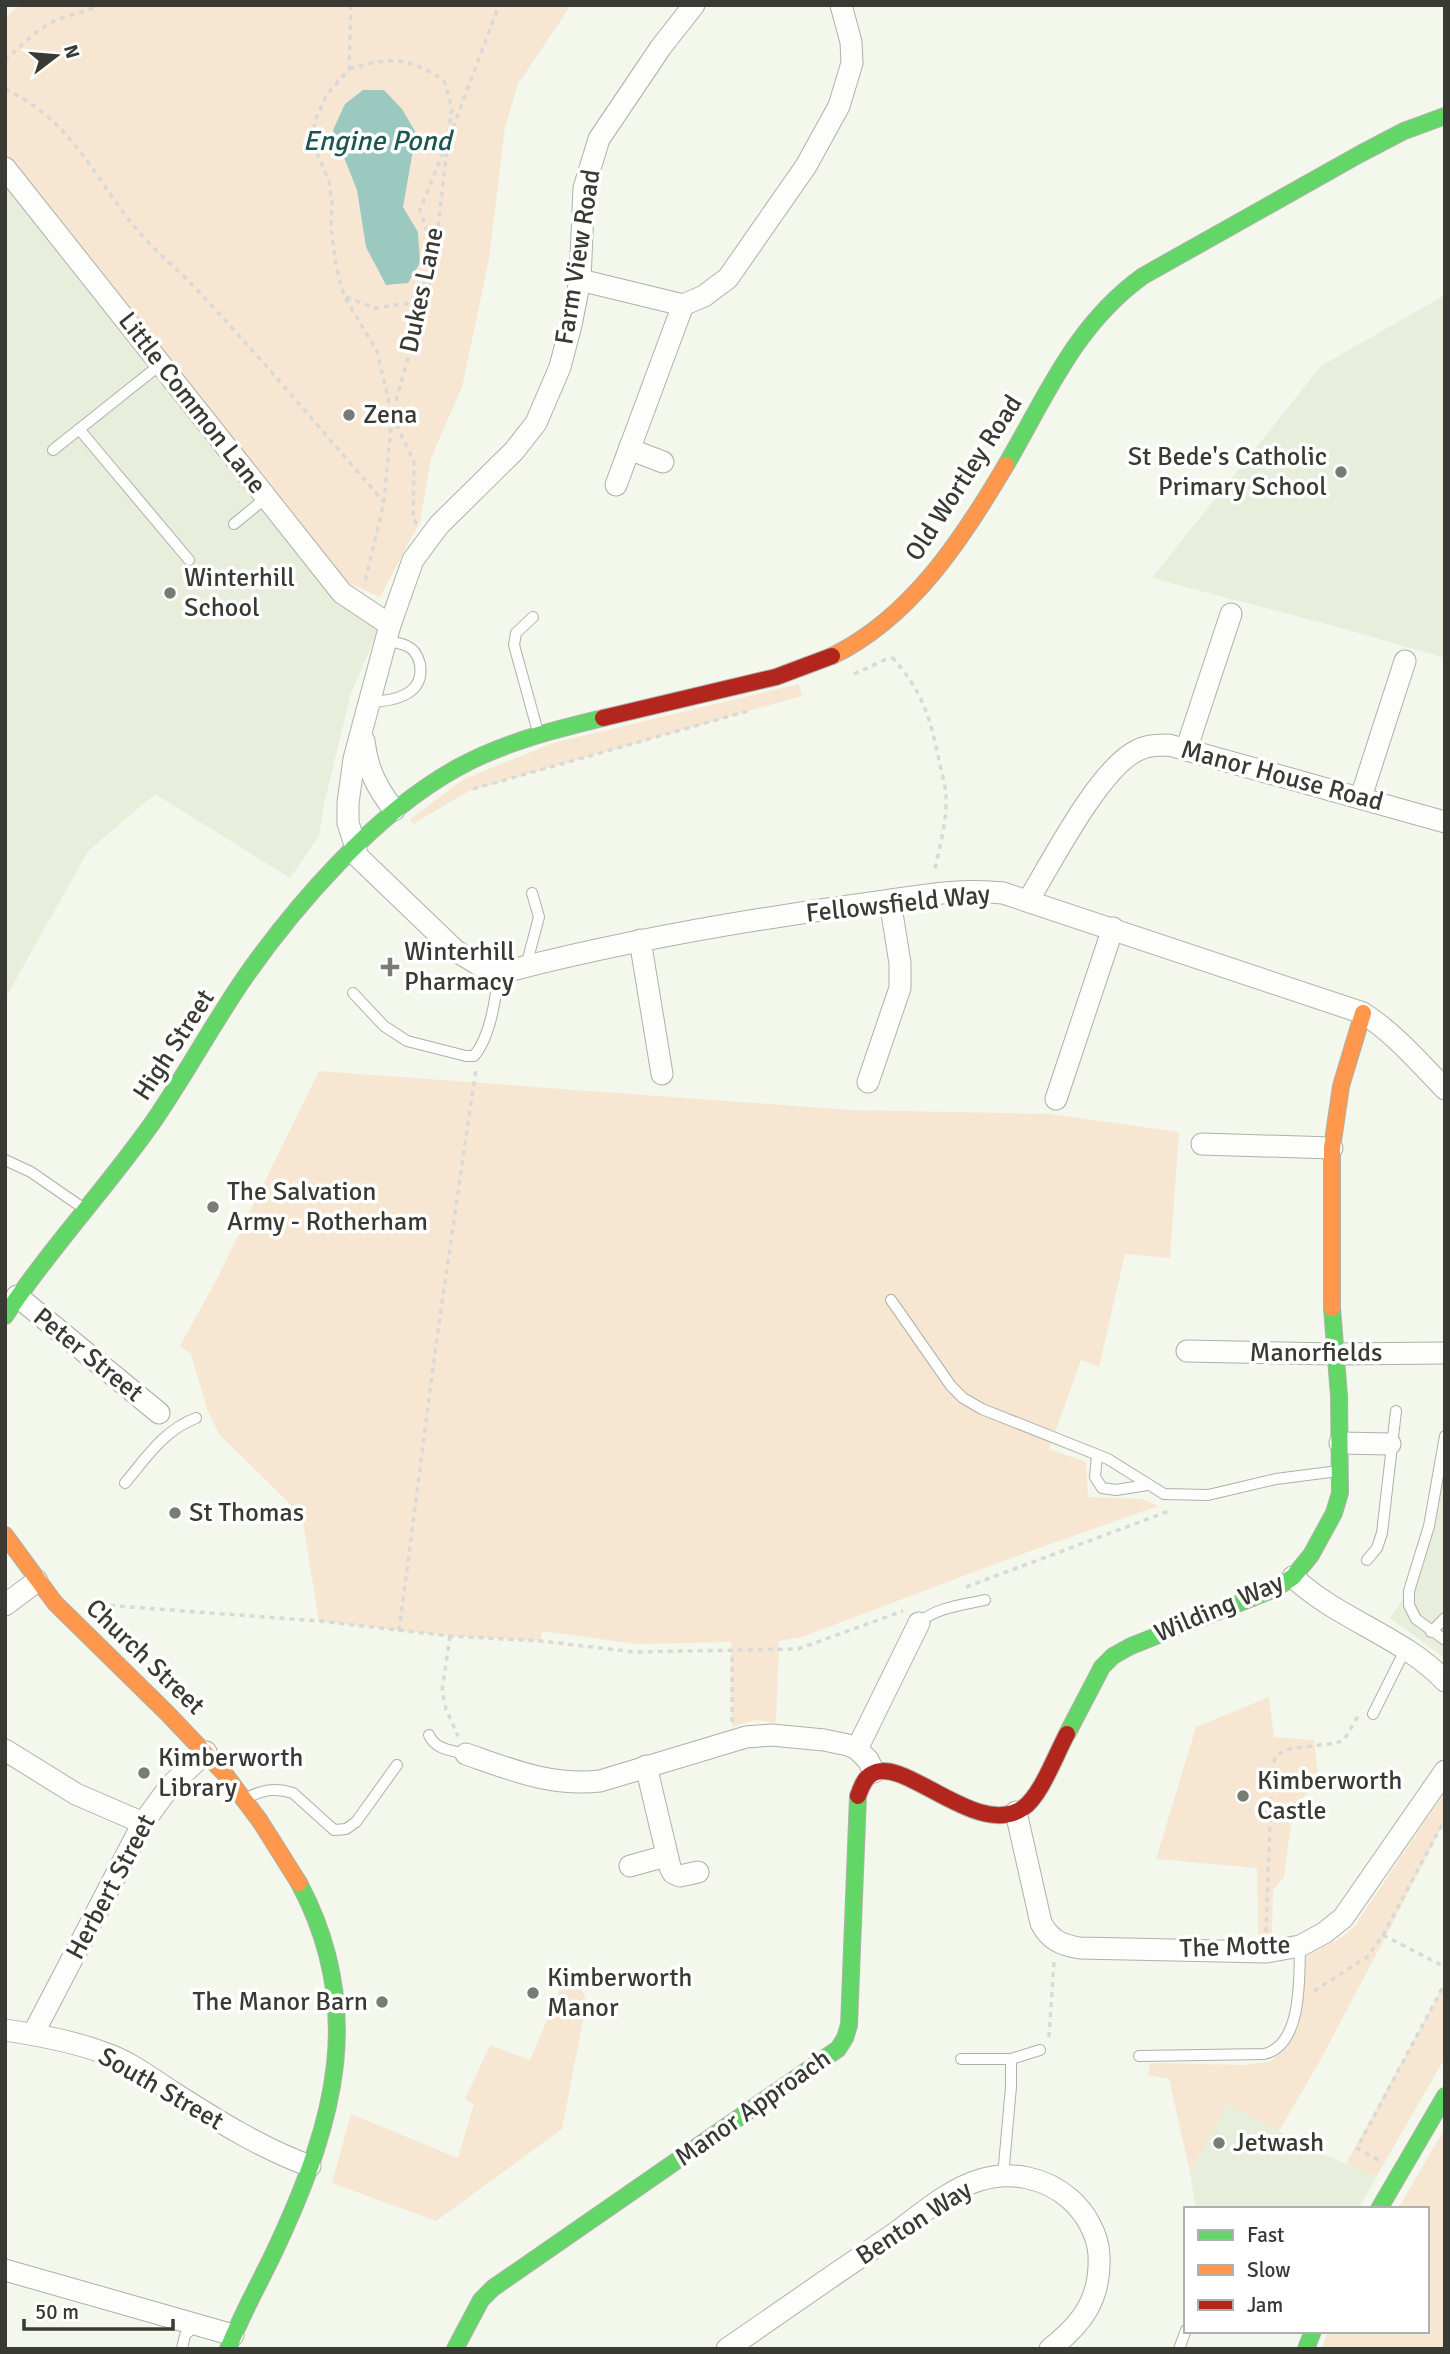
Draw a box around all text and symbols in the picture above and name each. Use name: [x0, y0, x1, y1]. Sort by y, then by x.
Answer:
north arrow: [21, 21, 91, 91]
text: N: [58, 42, 85, 61]
water label: Engine Pond: [303, 124, 454, 158]
street label: Farm View Road: [548, 167, 608, 347]
street label: Dukes Lane: [393, 224, 451, 356]
street label: Little Common Lane: [111, 306, 273, 500]
street label: Old Wortley Road: [898, 389, 1030, 567]
place label: Zena: [363, 399, 417, 431]
marker: Zena: [341, 407, 357, 423]
place label: St Bede's Catholic Primary School: [1128, 441, 1327, 503]
marker: St Bede's Catholic Primary School: [1333, 464, 1349, 480]
place label: Winterhill School: [184, 562, 295, 624]
marker: Winterhill School: [162, 585, 178, 601]
street label: Manor House Road: [1177, 734, 1387, 818]
street label: Fellowsfield Way: [804, 878, 992, 930]
place label: Winterhill Pharmacy: [404, 936, 515, 998]
marker: Winterhill Pharmacy: [382, 959, 398, 975]
street label: High Street: [126, 983, 222, 1107]
place label: The Salvation Army - Rotherham: [227, 1176, 428, 1238]
marker: The Salvation Army - Rotherham: [205, 1199, 221, 1215]
street label: Peter Street: [27, 1301, 149, 1409]
street label: Manorfields: [1250, 1337, 1382, 1369]
place label: St Thomas: [189, 1497, 304, 1529]
marker: St Thomas: [167, 1505, 183, 1521]
street label: Wilding Way: [1150, 1566, 1288, 1650]
street label: Church Street: [79, 1592, 211, 1722]
place label: Kimberworth Library: [158, 1742, 303, 1804]
marker: Kimberworth Library: [136, 1765, 152, 1781]
place label: Kimberworth Castle: [1257, 1765, 1402, 1827]
marker: Kimberworth Castle: [1235, 1788, 1251, 1804]
street label: Herbert Street: [59, 1809, 163, 1965]
street label: The Motte: [1179, 1929, 1291, 1965]
place label: Kimberworth Manor: [547, 1962, 692, 2024]
marker: Kimberworth Manor: [525, 1985, 541, 2001]
place label: The Manor Barn: [192, 1986, 368, 2018]
marker: The Manor Barn: [374, 1994, 390, 2010]
street label: South Street: [93, 2040, 229, 2138]
street label: Manor Approach: [669, 2042, 837, 2174]
place label: Jetwash: [1233, 2127, 1324, 2159]
marker: Jetwash: [1211, 2135, 1227, 2151]
street label: Benton Way: [850, 2174, 978, 2272]
legend: [1184, 2207, 1429, 2333]
text: Fast: [1247, 2222, 1284, 2248]
text: Slow: [1247, 2257, 1291, 2283]
scale bar: [24, 2288, 173, 2332]
text: Jam: [1247, 2292, 1283, 2318]
text: 50 m: [35, 2299, 79, 2325]

